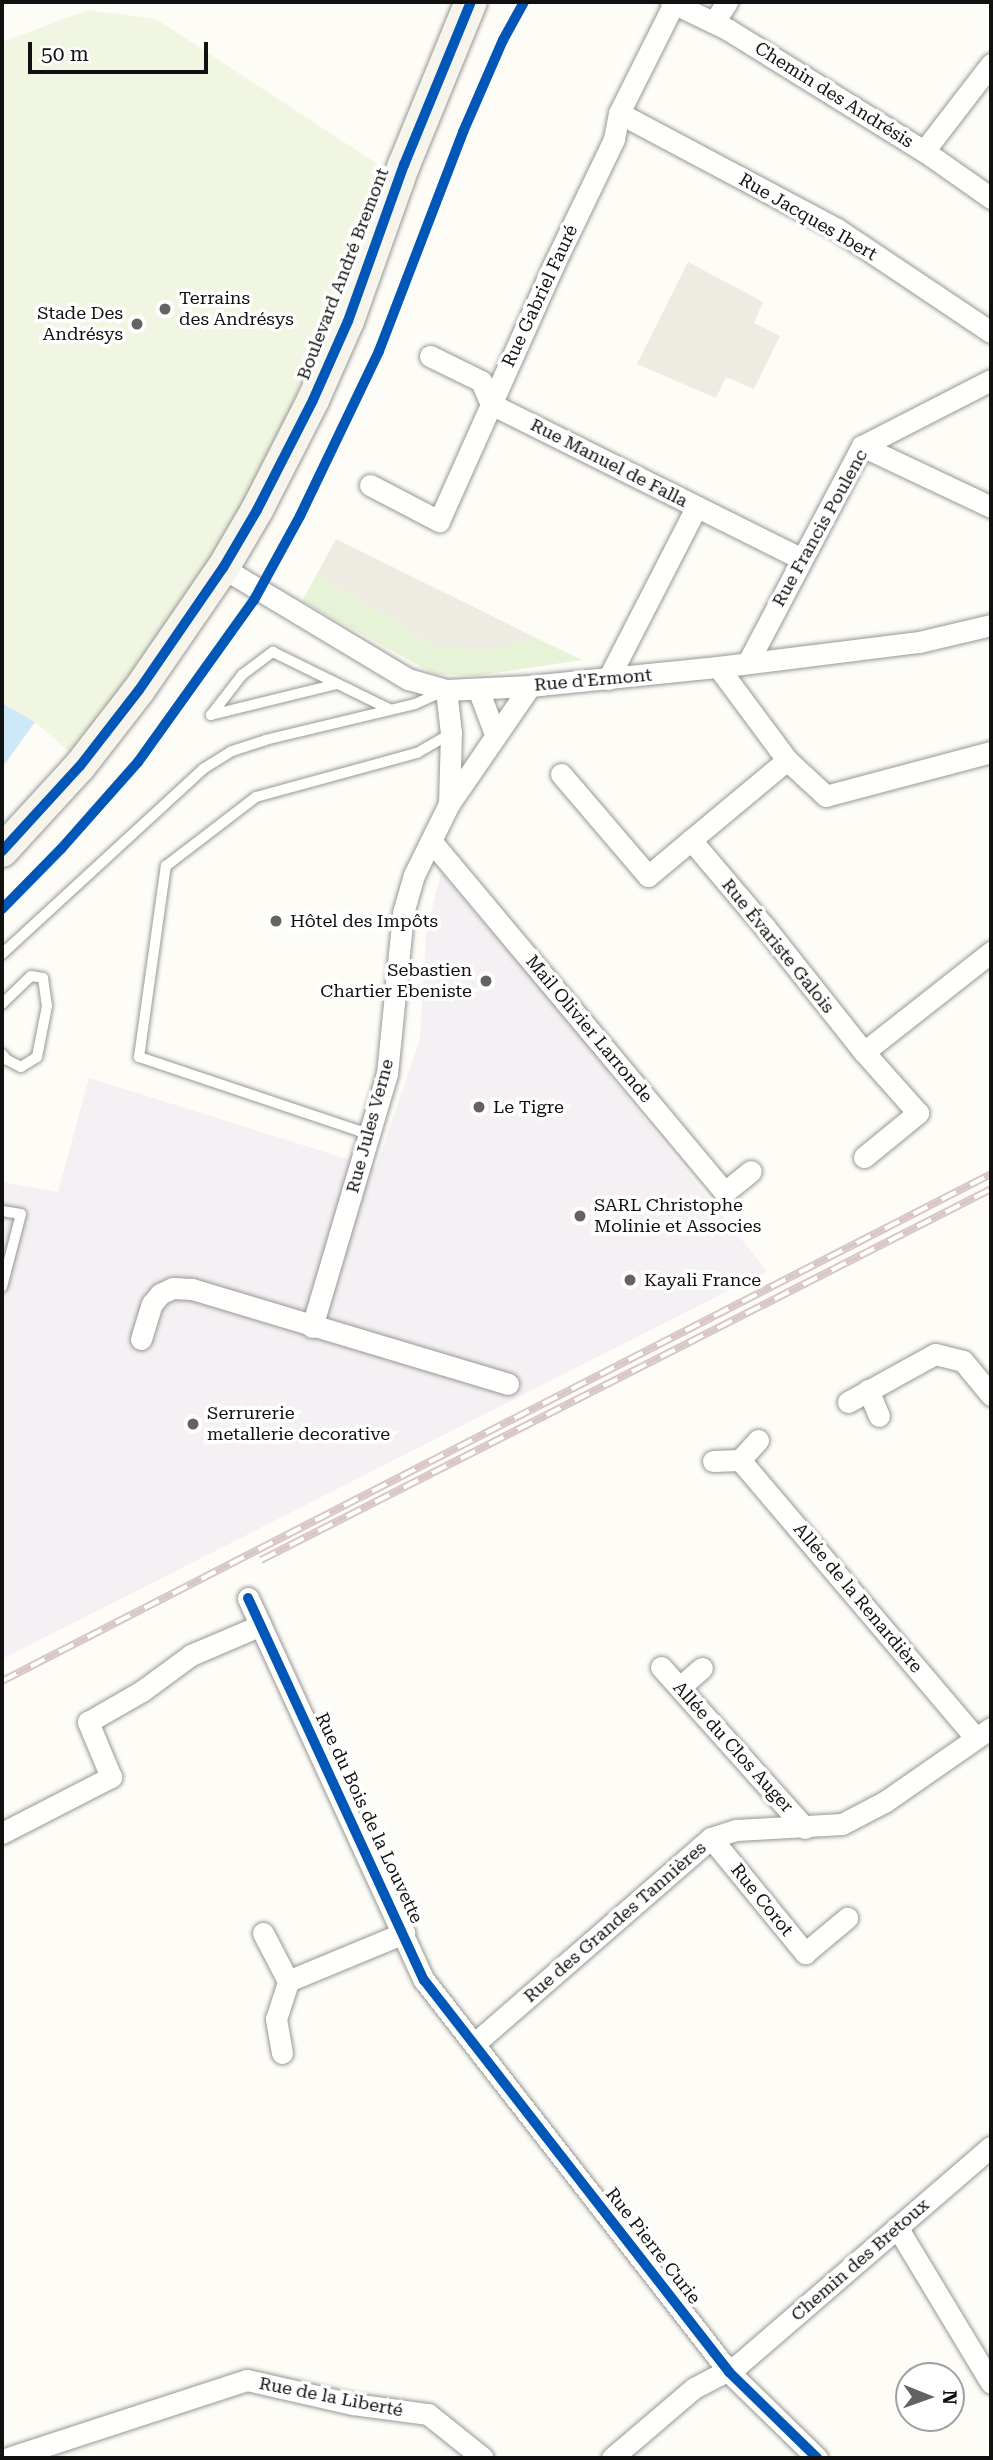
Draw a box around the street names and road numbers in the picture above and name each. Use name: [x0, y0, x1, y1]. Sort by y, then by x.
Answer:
street label: Chemin des Andrésis: [751, 37, 917, 153]
street label: Boulevard André Bremont: [293, 165, 393, 383]
street label: Rue Jacques Ibert: [735, 169, 881, 265]
street label: Rue Gabriel Fauré: [498, 222, 582, 370]
street label: Rue Manuel de Falla: [527, 414, 691, 512]
street label: Rue Francis Poulenc: [768, 446, 872, 610]
street label: Rue d'Ermont: [533, 664, 653, 696]
street label: Rue Évariste Galois: [717, 874, 839, 1018]
street label: Mail Olivier Larronde: [521, 951, 657, 1107]
street label: Rue Jules Verne: [342, 1057, 398, 1195]
street label: Allée de la Renardière: [789, 1519, 927, 1677]
street label: Allée du Clos Auger: [668, 1677, 798, 1817]
street label: Rue du Bois de la Louvette: [311, 1709, 427, 1927]
street label: Rue des Grandes Tannières: [519, 1837, 711, 2007]
street label: Rue Corot: [726, 1859, 798, 1941]
street label: Rue Pierre Curie: [601, 2184, 705, 2308]
street label: Chemin des Bretoux: [787, 2194, 933, 2326]
street label: Rue de la Liberté: [257, 2372, 405, 2422]

